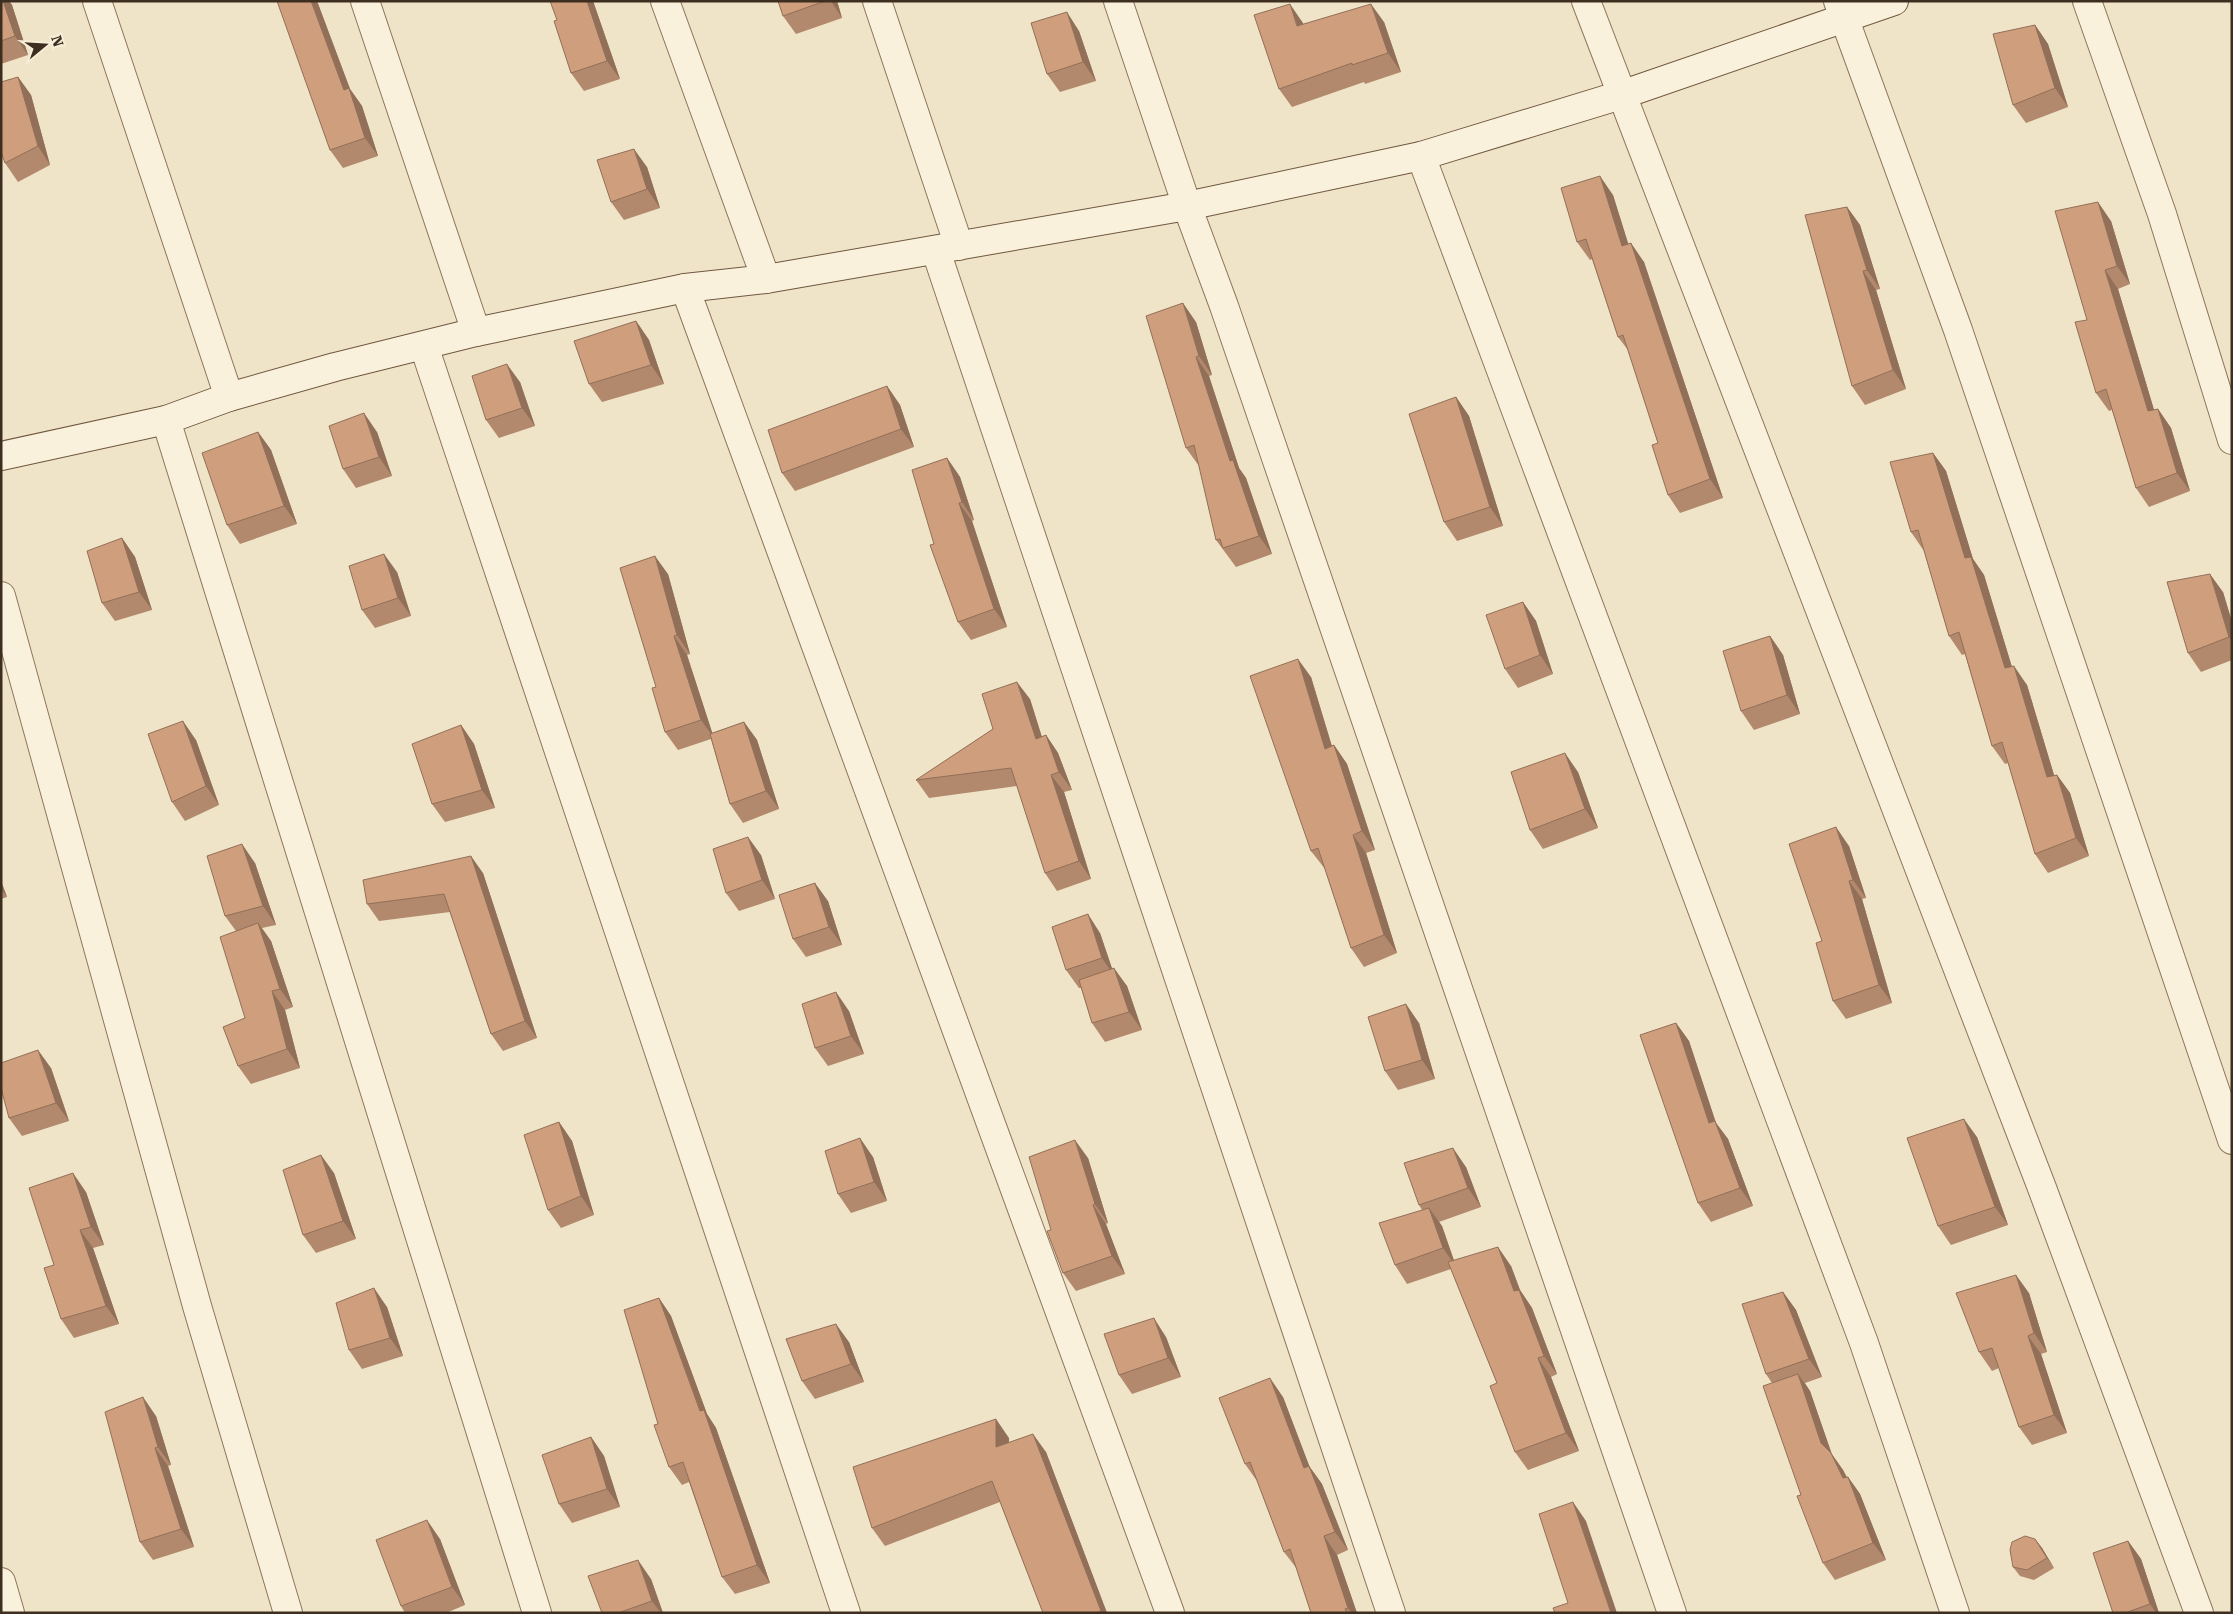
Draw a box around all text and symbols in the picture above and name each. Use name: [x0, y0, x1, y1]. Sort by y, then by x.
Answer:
north arrow: [20, 20, 70, 70]
text: N: [48, 33, 67, 49]

